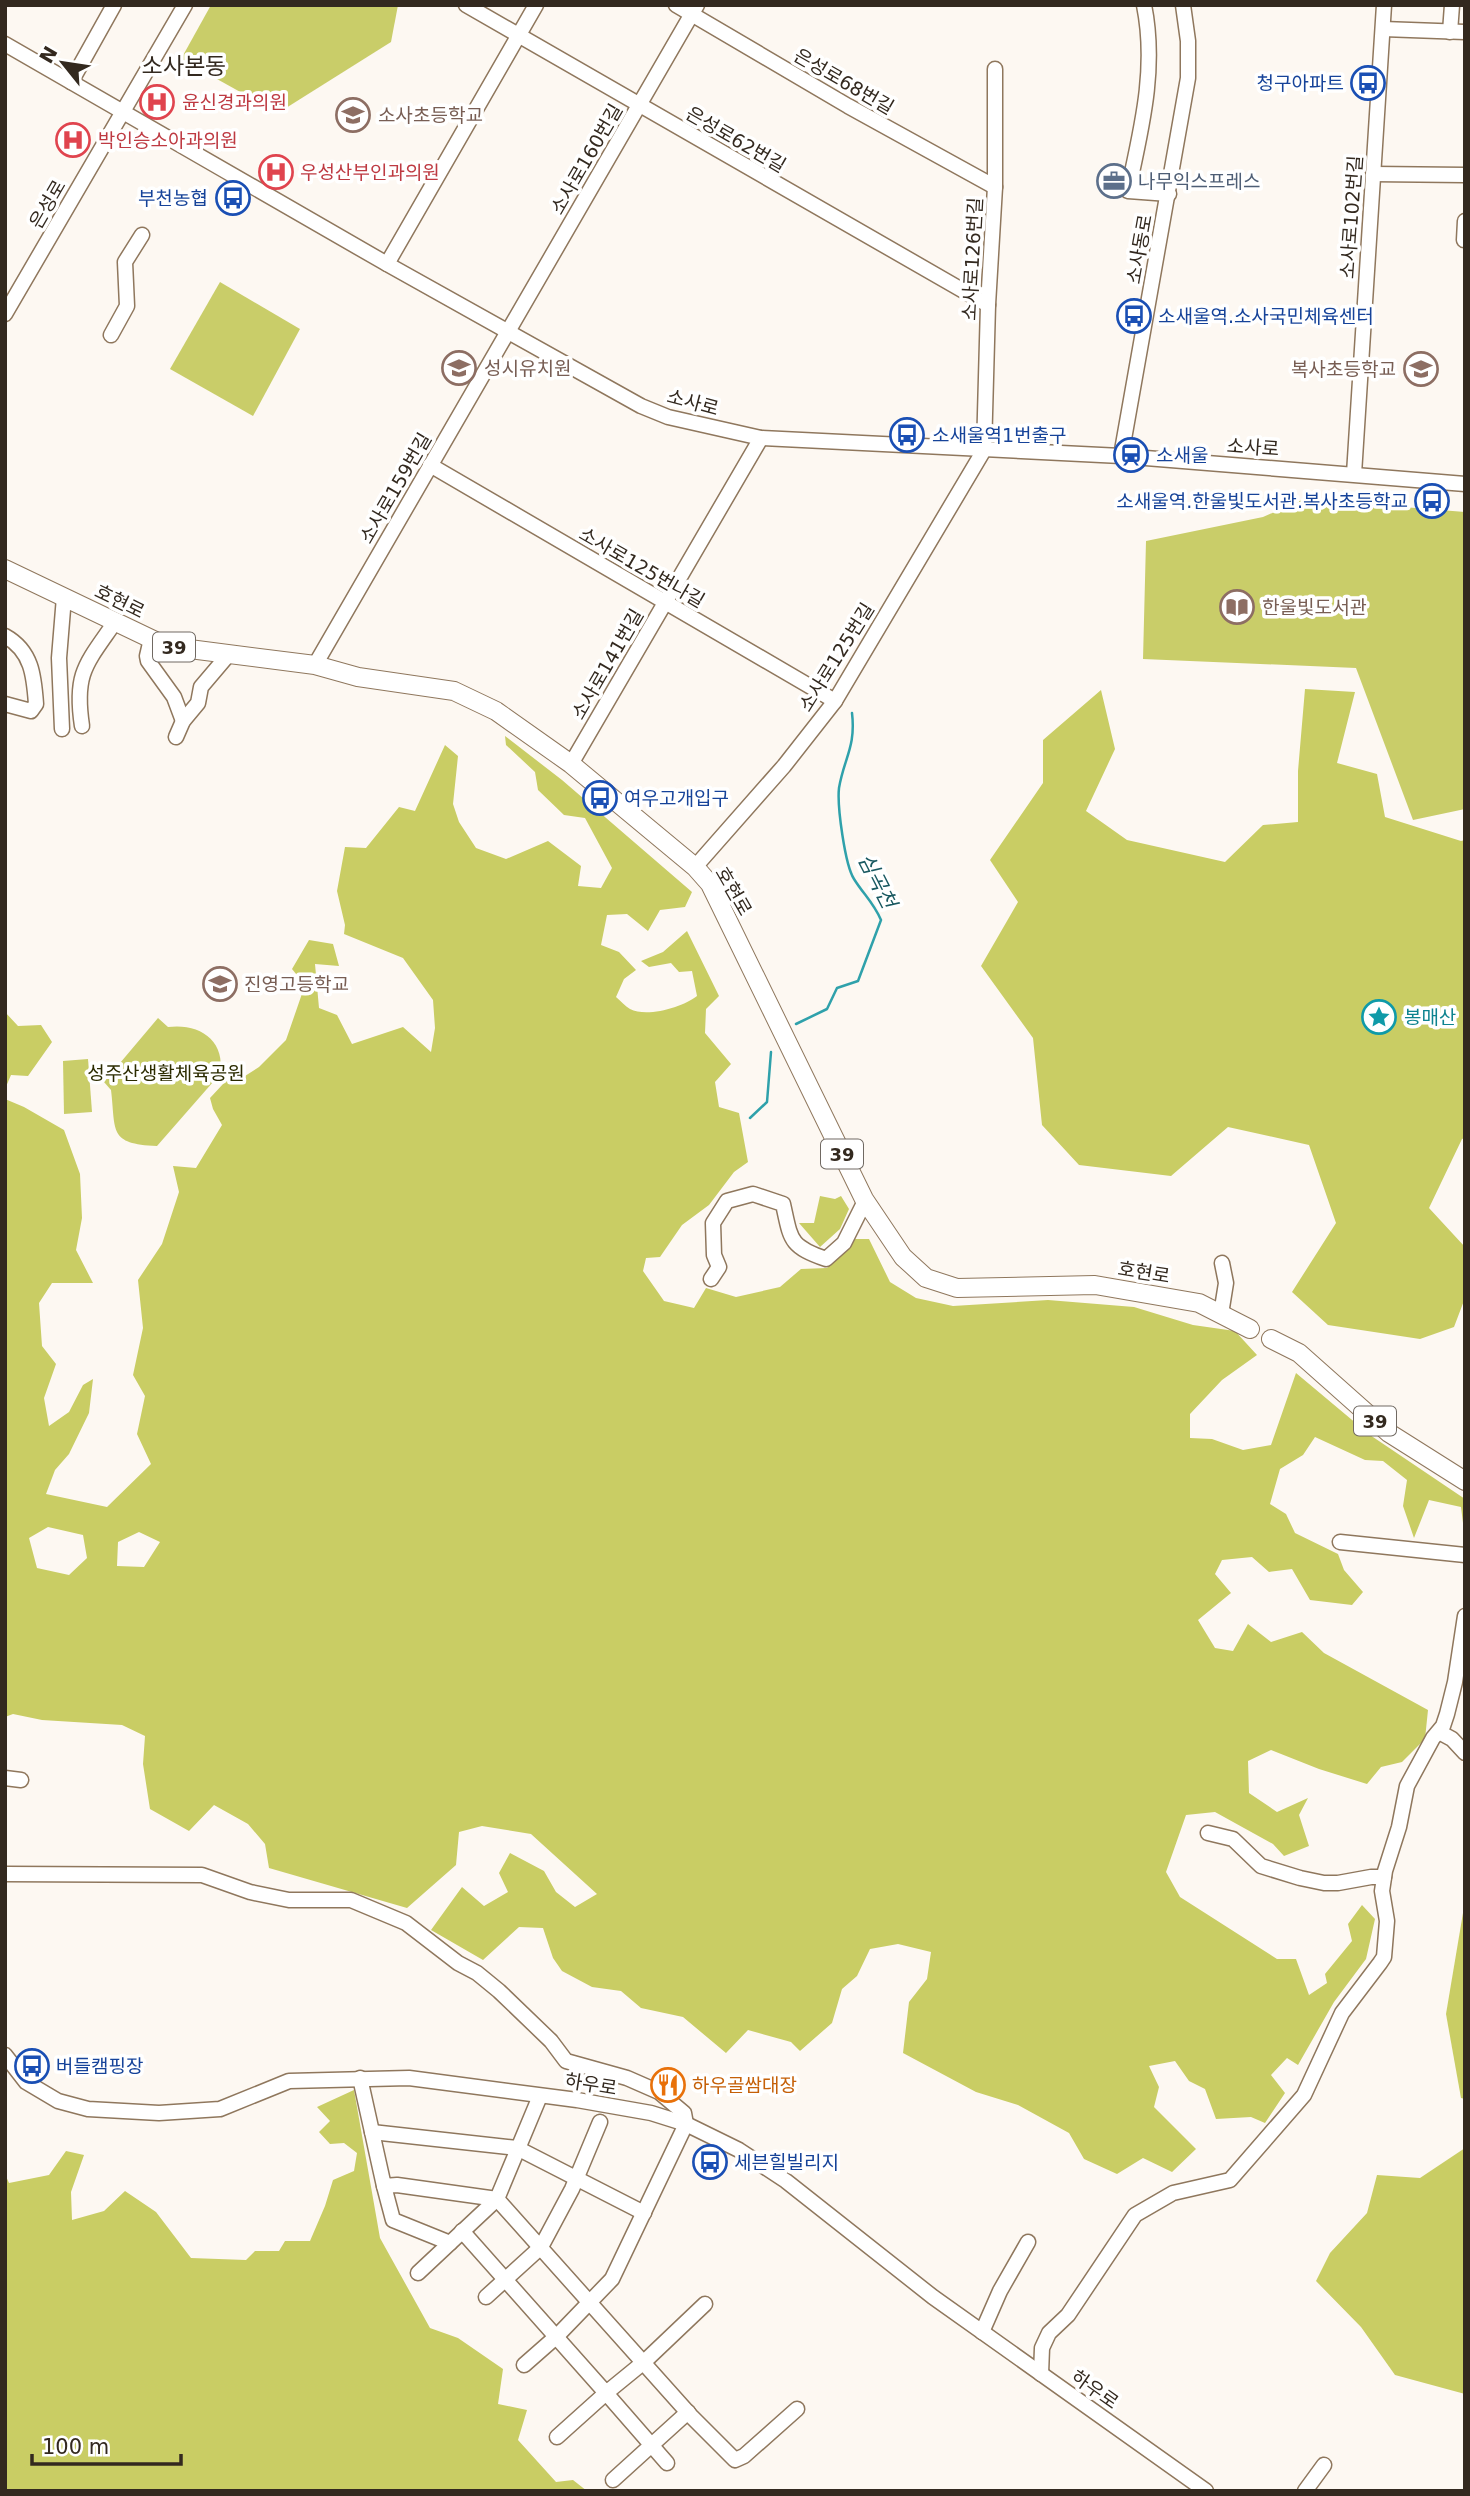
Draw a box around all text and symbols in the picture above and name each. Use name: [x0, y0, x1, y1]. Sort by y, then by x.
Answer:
north arrow: [28, 28, 98, 98]
text: N: [35, 42, 62, 67]
street label: 은성로68번길: [790, 44, 898, 118]
district label: 소사본동: [142, 53, 226, 79]
bus stop icon: 청구아파트: [1349, 64, 1387, 102]
place label: 청구아파트: [1257, 72, 1344, 94]
hospital icon: 윤신경과의원: [138, 83, 176, 121]
place label: 윤신경과의원: [182, 91, 287, 113]
school or university icon: 소사초등학교: [334, 96, 372, 134]
street label: 소사로160번길: [546, 100, 626, 218]
street label: 은성로62번길: [682, 102, 790, 176]
place label: 소사초등학교: [378, 104, 483, 126]
hospital icon: 박인승소아과의원: [54, 121, 92, 159]
place label: 박인승소아과의원: [98, 129, 238, 151]
hospital icon: 우성산부인과의원: [257, 153, 295, 191]
street label: 소사로102번길: [1336, 155, 1366, 279]
place label: 우성산부인과의원: [300, 161, 440, 183]
office icon: 나무익스프레스: [1095, 162, 1133, 200]
place label: 나무익스프레스: [1138, 170, 1260, 192]
street label: 은성로: [24, 176, 70, 232]
bus stop icon: 부천농협: [214, 179, 252, 217]
place label: 부천농협: [138, 187, 208, 209]
street label: 소사로126번길: [958, 197, 986, 321]
street label: 소사동로: [1122, 213, 1156, 285]
bus stop icon: 소새울역.소사국민체육센터: [1115, 297, 1153, 335]
place label: 소새울역.소사국민체육센터: [1158, 305, 1374, 327]
school or university icon: 성시유치원: [440, 349, 478, 387]
school or university icon: 복사초등학교: [1402, 350, 1440, 388]
place label: 성시유치원: [484, 357, 571, 379]
place label: 복사초등학교: [1291, 358, 1396, 380]
street label: 소사로: [665, 385, 721, 419]
bus stop icon: 소새울역1번출구: [888, 416, 926, 454]
place label: 소새울역1번출구: [932, 424, 1066, 446]
street label: 소사로159번길: [355, 429, 435, 547]
street label: 소사로: [1226, 434, 1280, 460]
station icon: 소새울: [1112, 436, 1150, 474]
place label: 소새울: [1156, 444, 1208, 466]
bus stop icon: 소새울역.한울빛도서관.복사초등학교: [1413, 482, 1451, 520]
place label: 소새울역.한울빛도서관.복사초등학교: [1116, 490, 1408, 512]
street label: 소사로125번나길: [575, 522, 709, 612]
street label: 호현로: [92, 580, 148, 622]
library icon: 한울빛도서관: [1218, 588, 1256, 626]
place label: 한울빛도서관: [1262, 596, 1367, 618]
street label: 소사로125번길: [794, 599, 878, 715]
street label: 소사로141번길: [567, 605, 647, 723]
road number: 39: [153, 632, 195, 662]
bus stop icon: 여우고개입구: [581, 779, 619, 817]
place label: 여우고개입구: [624, 787, 729, 809]
water label: 심곡천: [853, 850, 902, 915]
street label: 호현로: [711, 863, 757, 919]
school or university icon: 진영고등학교: [201, 965, 239, 1003]
place label: 진영고등학교: [244, 973, 349, 995]
place icon: 봉매산: [1360, 998, 1398, 1036]
place label: 봉매산: [1404, 1006, 1456, 1028]
park label: 성주산생활체육공원: [87, 1062, 245, 1084]
road number: 39: [821, 1140, 863, 1168]
street label: 호현로: [1116, 1257, 1172, 1287]
road number: 39: [1354, 1406, 1396, 1436]
bus stop icon: 버들캠핑장: [13, 2047, 51, 2085]
place label: 버들캠핑장: [56, 2055, 143, 2077]
restaurant icon: 하우골쌈대장: [649, 2066, 687, 2104]
street label: 하우로: [563, 2069, 619, 2099]
place label: 하우골쌈대장: [692, 2074, 797, 2096]
bus stop icon: 세븐힐빌리지: [691, 2143, 729, 2181]
place label: 세븐힐빌리지: [734, 2151, 839, 2173]
street label: 하우로: [1067, 2365, 1123, 2413]
scale bar: [32, 2422, 180, 2466]
text: 100 m: [42, 2435, 109, 2459]

